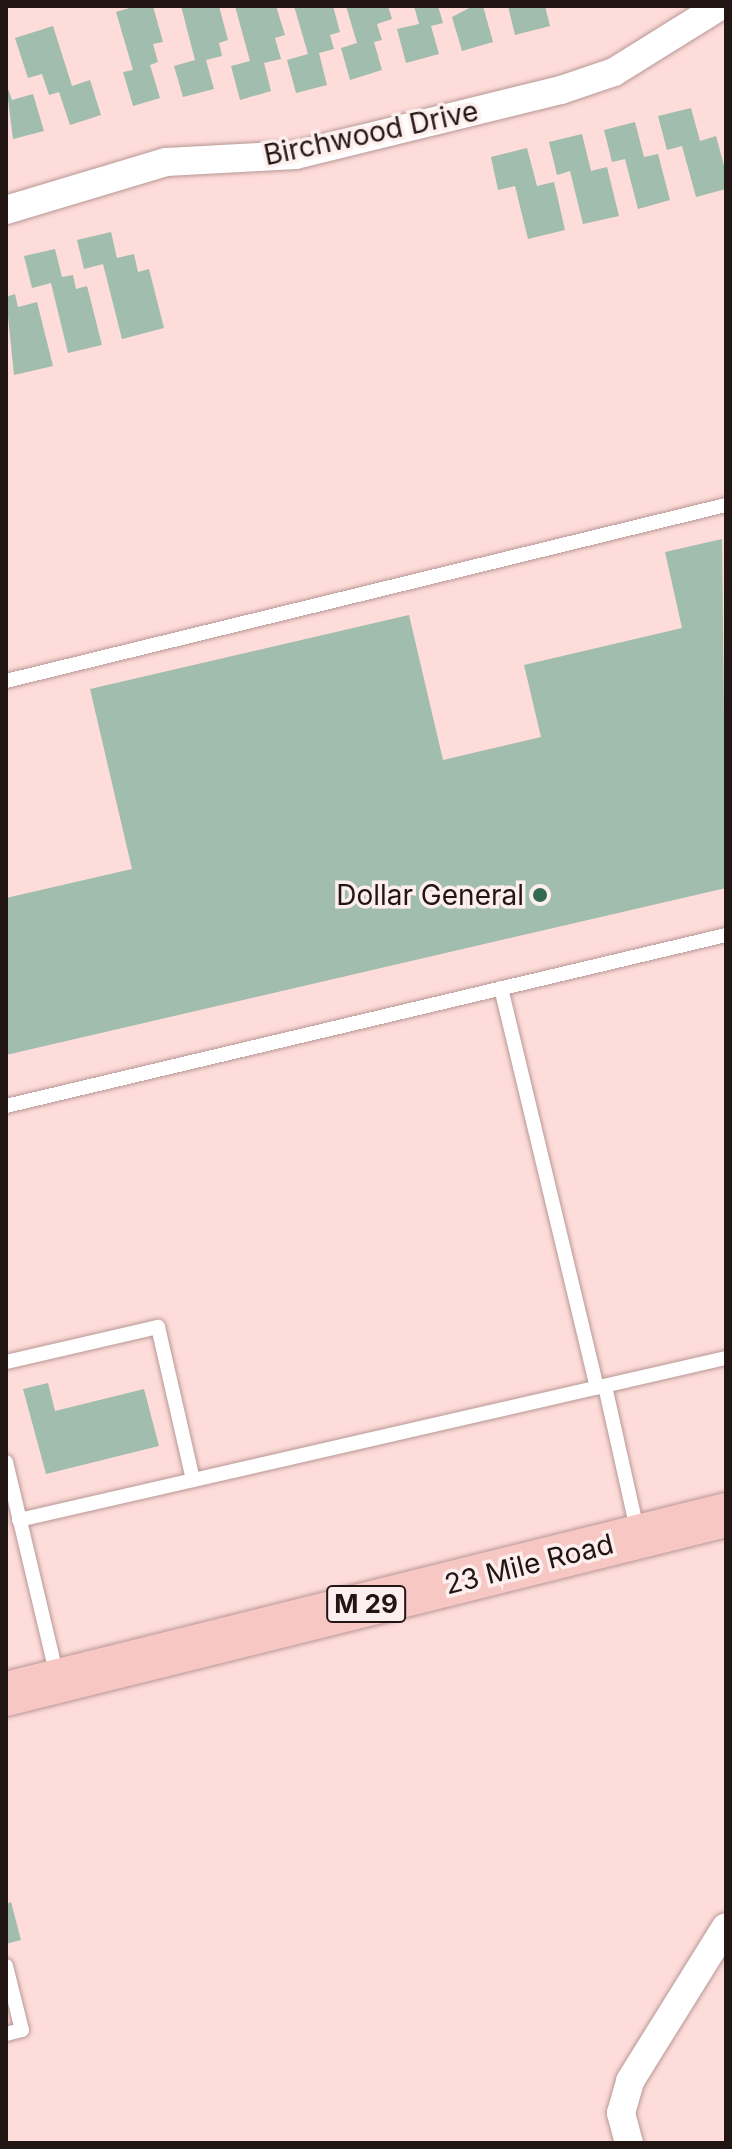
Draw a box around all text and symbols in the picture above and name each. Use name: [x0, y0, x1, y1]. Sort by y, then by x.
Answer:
street label: Birchwood Drive: [261, 94, 481, 172]
place label: Dollar General: [336, 878, 524, 912]
marker: Dollar General: [531, 886, 549, 904]
street label: 23 Mile Road: [441, 1527, 617, 1601]
road number: M 29: [326, 1582, 406, 1626]

